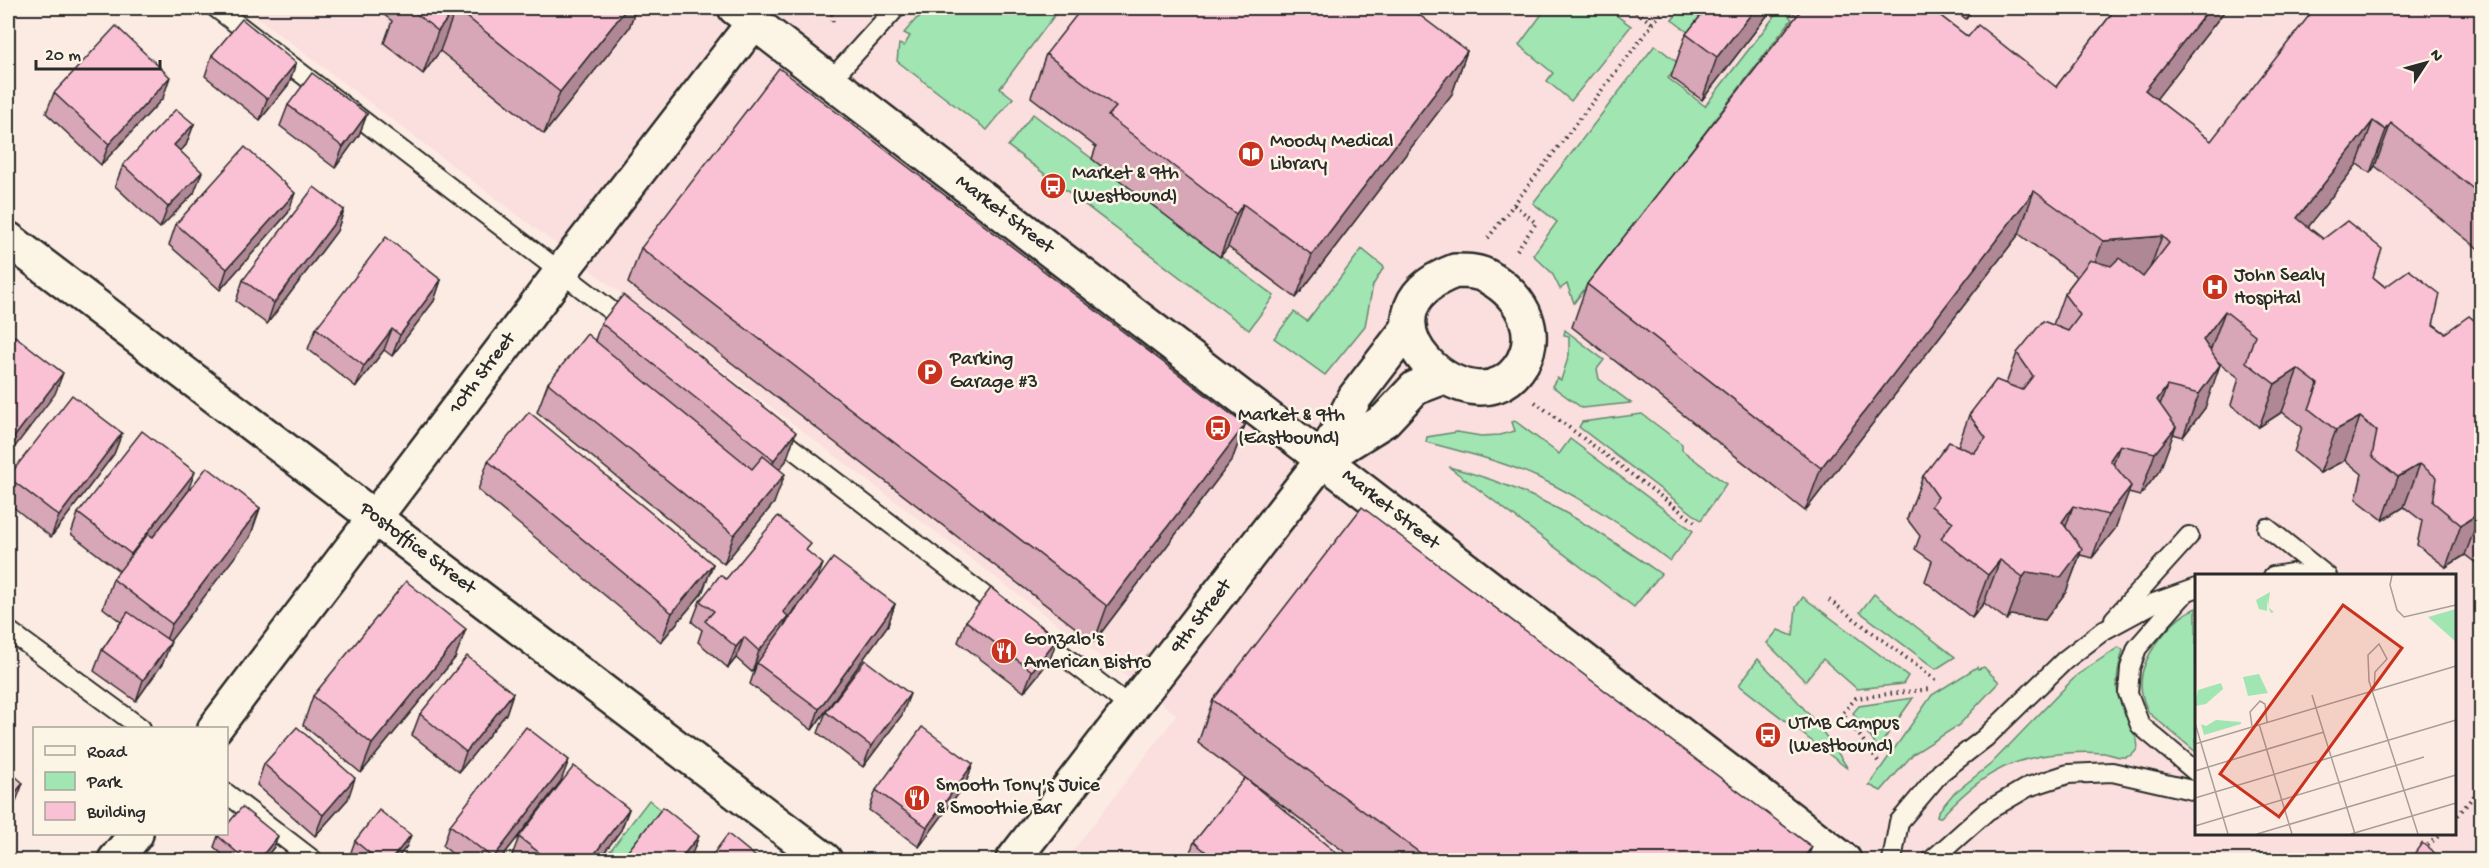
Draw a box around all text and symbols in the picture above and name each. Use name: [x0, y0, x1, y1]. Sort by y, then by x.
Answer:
scale bar: [36, 33, 160, 71]
north arrow: [2396, 33, 2456, 93]
text: 20 m: [45, 46, 81, 67]
text: N: [2425, 46, 2446, 66]
place label: Moody Medical Library: [1270, 131, 1394, 177]
library icon: Moody Medical Library: [1236, 139, 1266, 169]
place label: Market & 9th (Westbound): [1072, 163, 1179, 209]
street label: Market Street: [950, 170, 1059, 261]
bus stop icon: Market & 9th (Westbound): [1038, 171, 1068, 201]
place label: John Sealy Hospital: [2234, 265, 2325, 311]
hospital icon: John Sealy Hospital: [2200, 272, 2230, 302]
street label: 10th Street: [444, 327, 522, 420]
place label: Parking Garage #3: [949, 349, 1038, 395]
parking icon: Parking Garage #3: [915, 357, 945, 387]
place label: Market & 9th (Eastbound): [1238, 405, 1345, 451]
bus stop icon: Market & 9th (Eastbound): [1203, 413, 1233, 443]
street label: Market Street: [1337, 465, 1445, 556]
street label: Postoffice Street: [354, 497, 481, 601]
street label: 9th Street: [1166, 574, 1238, 659]
inset map: [2195, 574, 2456, 835]
place label: Gonzalo's American Bistro: [1024, 629, 1151, 675]
restaurant icon: Gonzalo's American Bistro: [989, 636, 1019, 666]
place label: UTMB Campus (Westbound): [1788, 713, 1899, 759]
bus stop icon: UTMB Campus (Westbound): [1753, 720, 1783, 750]
legend: [33, 727, 228, 835]
text: Road: [87, 743, 128, 764]
text: Park: [86, 773, 123, 794]
place label: Smooth Tony's Juice & Smoothie Bar: [936, 775, 1101, 821]
restaurant icon: Smooth Tony's Juice & Smoothie Bar: [902, 783, 932, 813]
text: Building: [86, 803, 146, 824]

